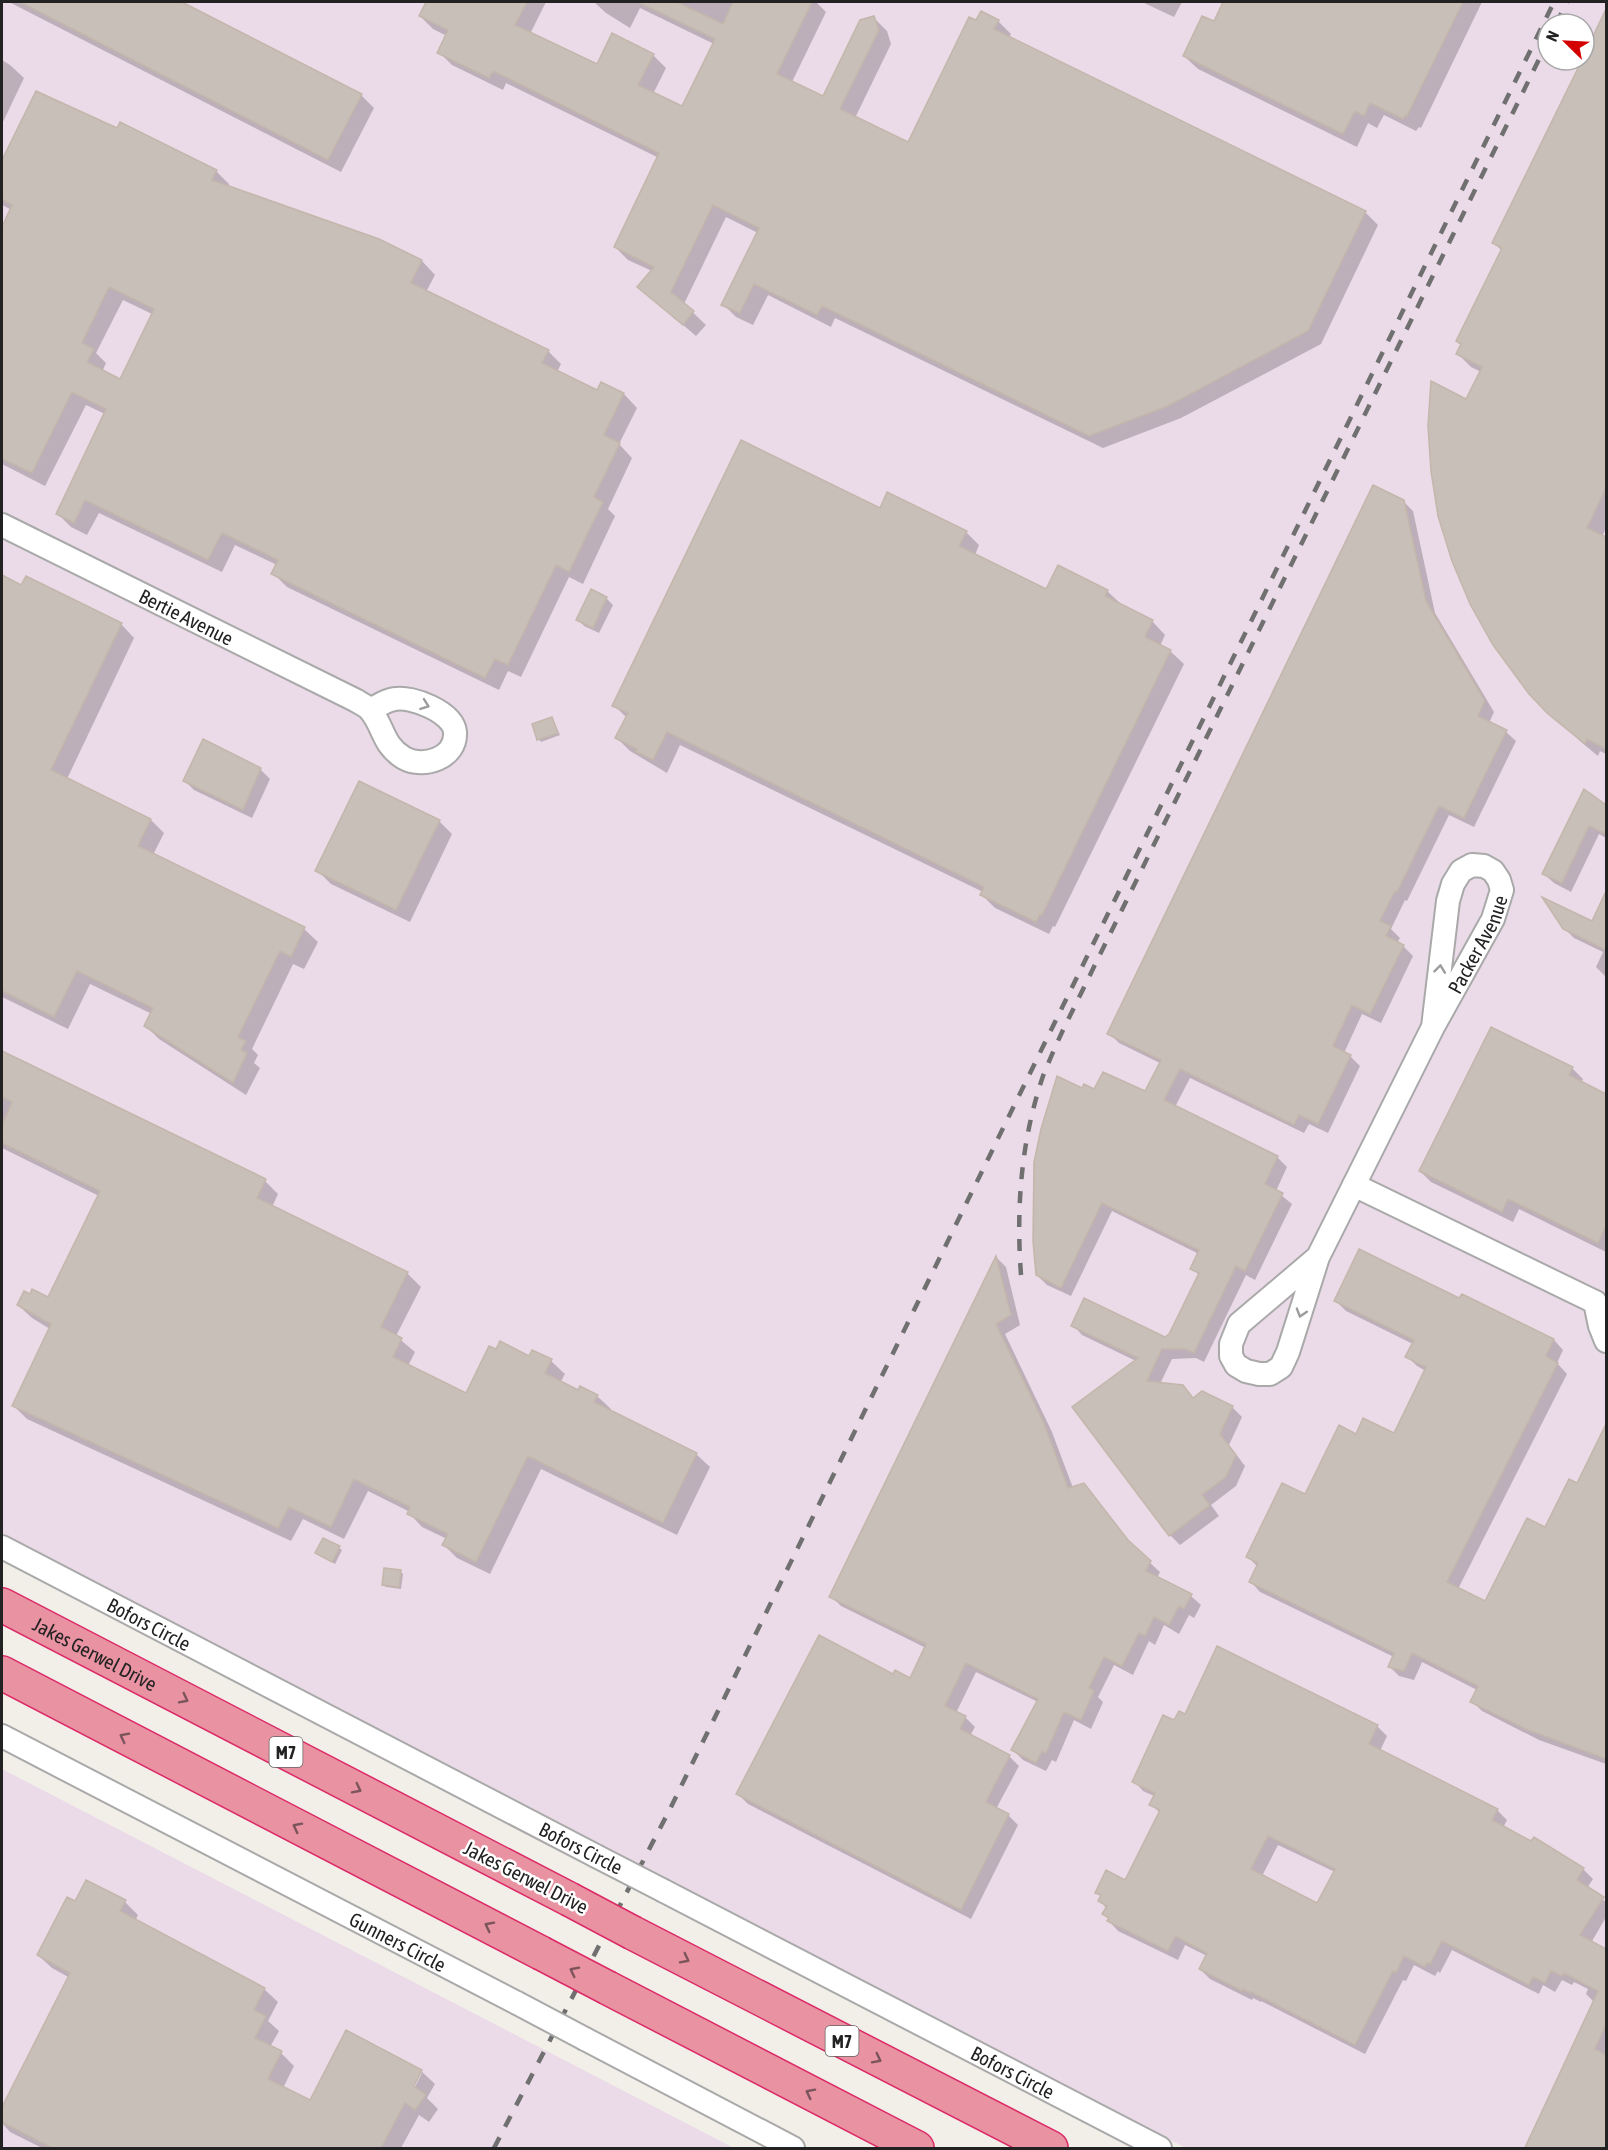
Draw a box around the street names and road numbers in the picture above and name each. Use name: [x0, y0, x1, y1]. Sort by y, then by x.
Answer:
street label: Bertie Avenue: [136, 584, 237, 649]
street label: Packer Avenue: [1443, 892, 1511, 997]
street label: Bofors Circle: [104, 1592, 195, 1655]
street label: Jakes Gerwel Drive: [29, 1612, 161, 1695]
road number: M7: [270, 1737, 302, 1767]
street label: Bofors Circle: [535, 1817, 627, 1879]
street label: Jakes Gerwel Drive: [460, 1836, 592, 1918]
street label: Gunners Circle: [346, 1907, 450, 1976]
road number: M7: [826, 2026, 858, 2056]
street label: Bofors Circle: [967, 2041, 1058, 2103]

